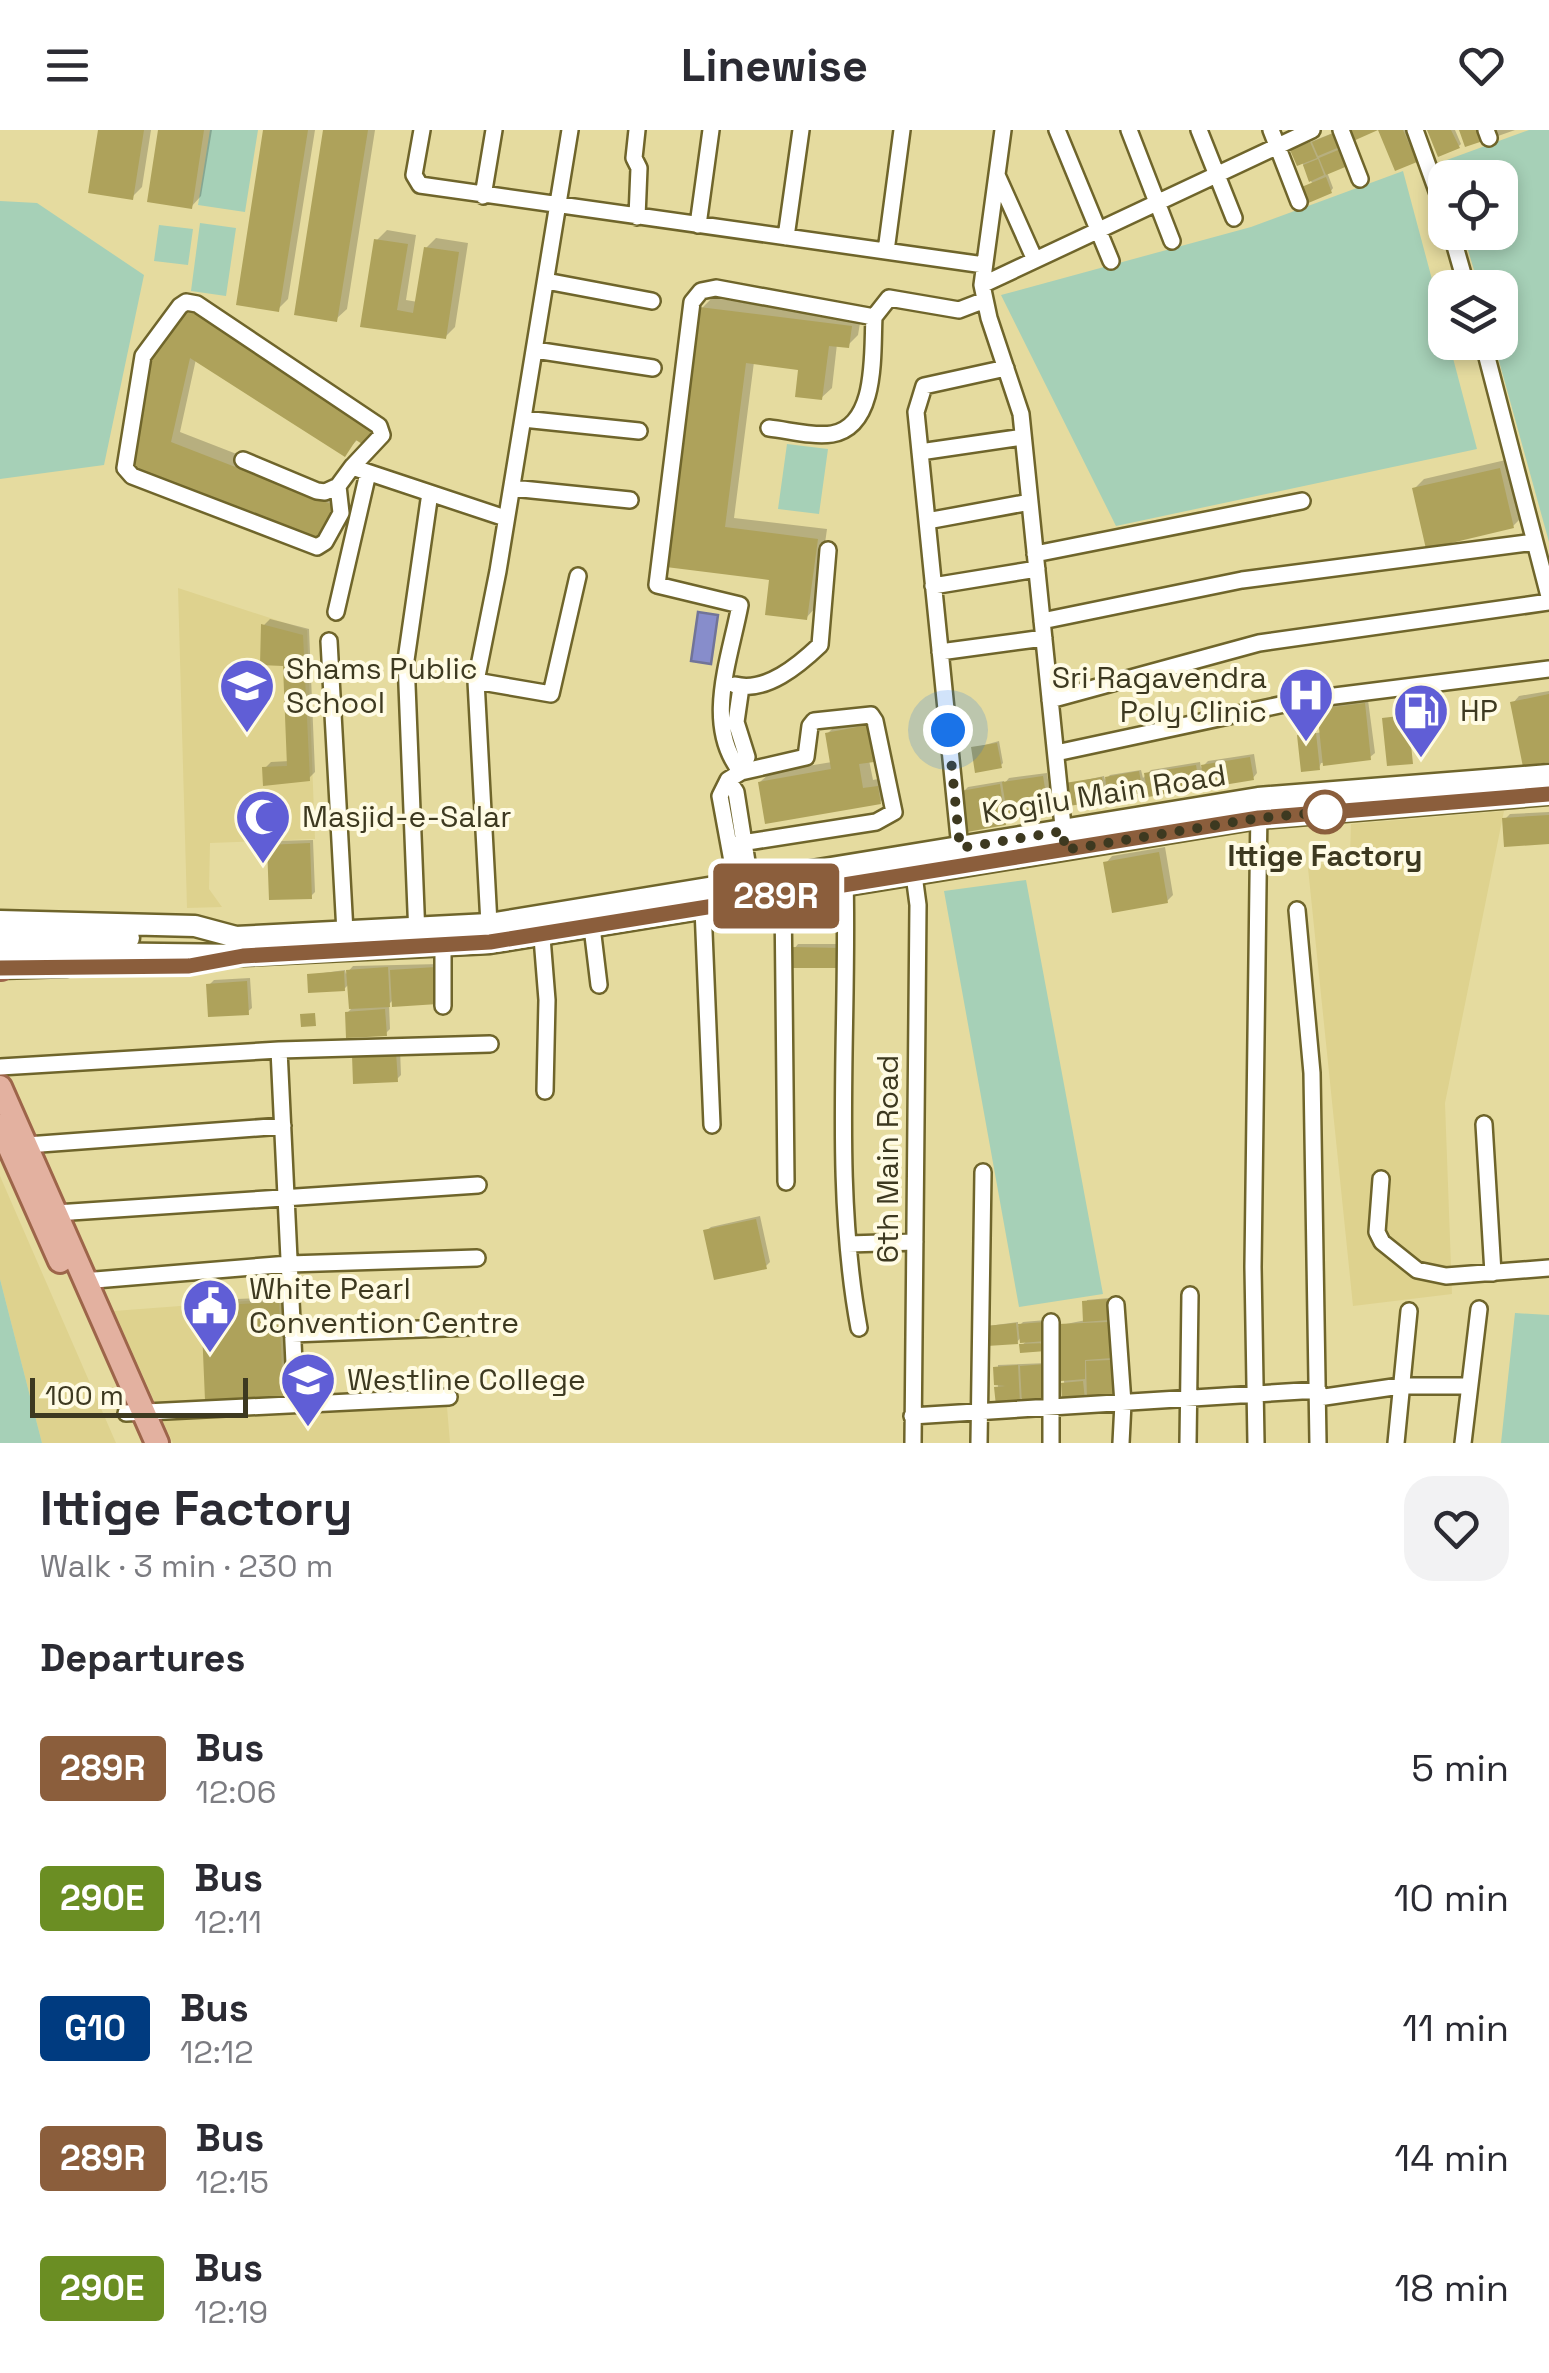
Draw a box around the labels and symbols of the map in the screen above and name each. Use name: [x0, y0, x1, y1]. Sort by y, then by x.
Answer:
place label: Shams Public School: [286, 649, 478, 722]
school or university icon: Shams Public School: [217, 656, 277, 735]
place label: Sri Ragavendra Poly Clinic: [1052, 658, 1267, 731]
hospital icon: Sri Ragavendra Poly Clinic: [1276, 665, 1336, 744]
fuel station icon: HP: [1391, 681, 1451, 760]
place label: HP: [1460, 691, 1498, 730]
your location: [923, 705, 973, 755]
street label: Kogilu Main Road: [979, 755, 1229, 832]
mosque icon: Masjid-e-Salar: [233, 787, 293, 866]
marker: Ittige Factory: [1304, 791, 1346, 833]
place label: Masjid-e-Salar: [302, 797, 512, 836]
place label: Ittige Factory: [1227, 836, 1423, 875]
line badge: 289R: [706, 864, 846, 928]
street label: 6th Main Road: [868, 1055, 907, 1263]
place label: White Pearl Convention Centre: [249, 1269, 519, 1342]
public building icon: White Pearl Convention Centre: [180, 1276, 240, 1355]
school or university icon: Westline College: [278, 1350, 338, 1429]
place label: Westline College: [347, 1360, 586, 1399]
scale bar: [30, 1373, 248, 1418]

